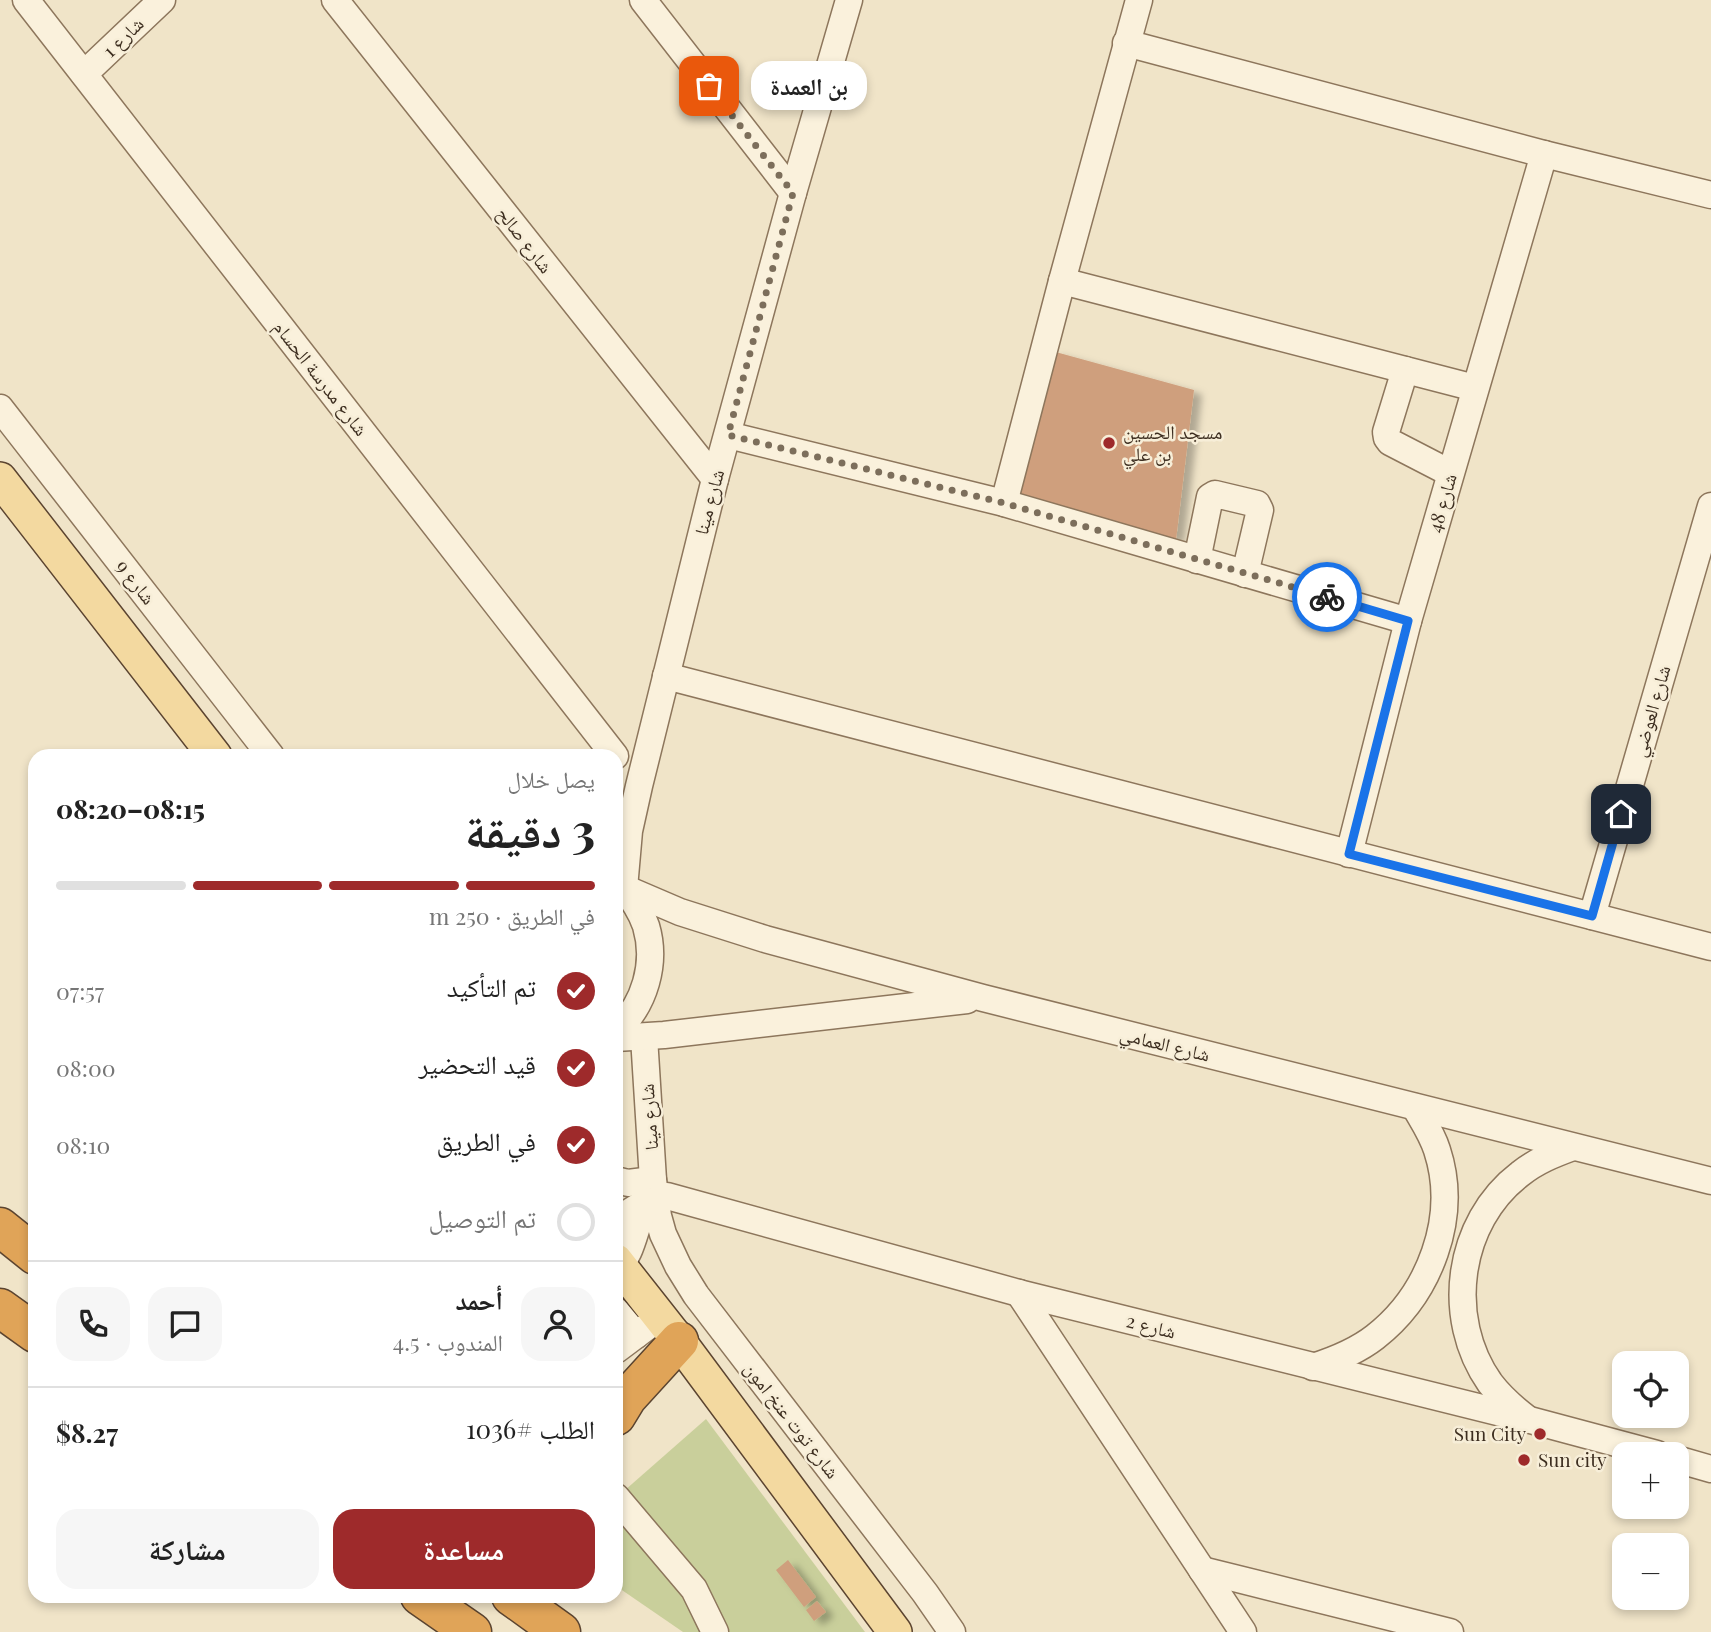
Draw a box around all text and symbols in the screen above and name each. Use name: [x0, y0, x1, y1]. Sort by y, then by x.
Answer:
street label: شارع 1: [96, 10, 149, 62]
pin: [679, 56, 739, 116]
callout: بن العمدة: [751, 62, 866, 110]
icon: bag: [690, 67, 728, 105]
text: بن العمدة: [770, 70, 848, 101]
street label: شارع صالح: [491, 201, 560, 278]
street label: شارع مدرسة الحسام: [267, 314, 375, 442]
place label: مسجد الحسين بن علي: [1123, 418, 1222, 470]
marker: مسجد الحسين بن علي: [1101, 435, 1117, 451]
street label: شارع مينا: [687, 466, 729, 537]
street label: شارع 48: [1420, 470, 1462, 535]
street label: شارع 9: [111, 553, 163, 609]
courier: [1292, 562, 1362, 632]
icon: bike: [1308, 578, 1346, 616]
street label: شارع العوضي: [1625, 662, 1679, 761]
text: يصل خلال: [508, 763, 595, 794]
pin: [1591, 784, 1651, 844]
text: 08:15–08:20: [56, 791, 205, 826]
icon: home: [1602, 795, 1640, 833]
text: 3 دقيقة: [465, 798, 595, 860]
text: في الطريق · 250 m: [429, 900, 595, 931]
text: تم التأكيد: [447, 969, 536, 1004]
icon: check: [557, 972, 595, 1010]
text: 07:57: [56, 975, 104, 1006]
street label: شارع العمامي: [1117, 1019, 1213, 1070]
text: قيد التحضير: [418, 1046, 536, 1081]
icon: check: [557, 1049, 595, 1087]
text: 08:00: [56, 1052, 115, 1083]
street label: شارع مينا: [633, 1083, 663, 1151]
text: في الطريق: [437, 1123, 536, 1158]
icon: check: [557, 1126, 595, 1164]
text: 08:10: [56, 1129, 110, 1160]
text: تم التوصيل: [428, 1200, 536, 1235]
text: أحمد: [455, 1282, 503, 1317]
button: phone: [56, 1287, 130, 1361]
button: chat: [148, 1287, 222, 1361]
button: person: [521, 1287, 595, 1361]
street label: شارع 2: [1124, 1306, 1179, 1344]
text: المندوب · 4.5: [393, 1326, 503, 1357]
map controls: [1612, 1351, 1689, 1610]
button: locate: [1612, 1351, 1689, 1428]
street label: شارع توت عنخ امون: [738, 1356, 847, 1484]
text: الطلب #1036: [466, 1411, 595, 1446]
text: $8.27: [56, 1415, 118, 1450]
place label: Sun City: [1454, 1420, 1526, 1446]
marker: Sun City: [1532, 1426, 1548, 1442]
button: +: [1612, 1442, 1689, 1519]
place label: Sun city: [1538, 1446, 1607, 1472]
marker: Sun city: [1516, 1452, 1532, 1468]
button: مشاركة: [56, 1509, 319, 1589]
button: مساعدة: [333, 1509, 595, 1589]
button: −: [1612, 1533, 1689, 1610]

